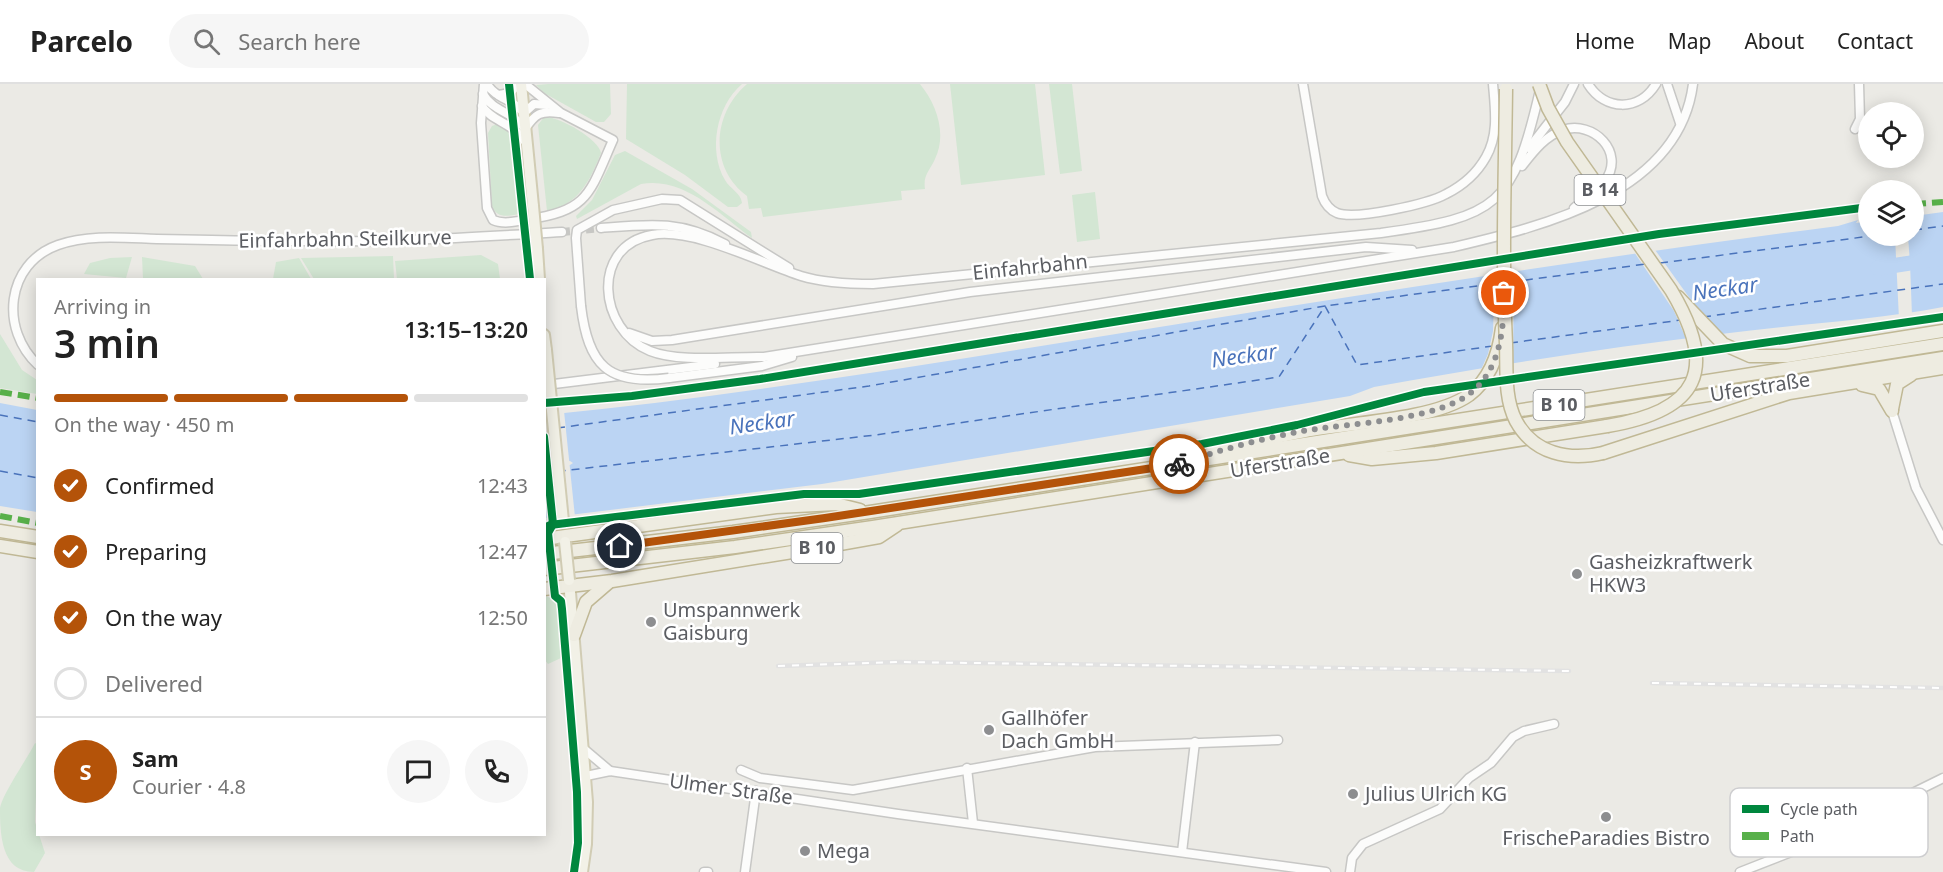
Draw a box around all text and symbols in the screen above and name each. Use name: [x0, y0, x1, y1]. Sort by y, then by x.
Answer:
search box: [169, 14, 589, 68]
text: Parcelo: [30, 22, 133, 60]
icon: search: [190, 25, 223, 58]
text: Search here: [238, 26, 361, 56]
text: Home: [1575, 27, 1635, 55]
text: Map: [1668, 27, 1711, 55]
text: About: [1744, 27, 1804, 55]
text: Contact: [1837, 27, 1913, 55]
map controls: [1858, 102, 1924, 246]
button: locate: [1858, 102, 1924, 168]
road number: B 14: [1574, 175, 1626, 205]
button: layers: [1858, 180, 1924, 246]
street label: Einfahrbahn Steilkurve: [238, 223, 452, 254]
street label: Einfahrbahn: [971, 247, 1089, 286]
pin: [1478, 267, 1529, 318]
water label: Neckar: [1690, 269, 1761, 306]
icon: bag: [1487, 276, 1520, 309]
text: Arriving in: [54, 293, 151, 320]
text: 13:15–13:20: [404, 314, 528, 344]
text: 3 min: [54, 316, 160, 369]
water label: Neckar: [1209, 336, 1280, 373]
street label: Uferstraße: [1708, 365, 1812, 408]
road number: B 10: [1534, 390, 1584, 420]
water label: Neckar: [727, 403, 798, 440]
text: On the way · 450 m: [54, 411, 234, 438]
courier: [1149, 434, 1209, 494]
street label: Uferstraße: [1228, 441, 1332, 484]
icon: bike: [1163, 448, 1196, 481]
icon: check: [54, 469, 87, 502]
text: Confirmed: [105, 470, 215, 500]
text: 12:43: [477, 472, 528, 499]
pin: [594, 520, 645, 571]
icon: home: [603, 529, 636, 562]
road number: B 10: [792, 533, 842, 563]
icon: check: [54, 535, 87, 568]
text: Preparing: [105, 536, 207, 566]
text: 12:47: [477, 538, 528, 565]
place label: Gasheizkraftwerk HKW3: [1589, 548, 1753, 598]
marker: Gasheizkraftwerk HKW3: [1570, 567, 1584, 581]
place label: Umspannwerk Gaisburg: [663, 596, 800, 646]
icon: check: [54, 601, 87, 634]
text: On the way: [105, 602, 222, 632]
text: 12:50: [477, 604, 528, 631]
marker: Umspannwerk Gaisburg: [644, 615, 658, 629]
text: Delivered: [105, 668, 203, 698]
place label: Gallhöfer Dach GmbH: [1001, 704, 1114, 754]
marker: Gallhöfer Dach GmbH: [982, 723, 996, 737]
button: chat: [387, 740, 450, 803]
button: phone: [465, 740, 528, 803]
text: Sam: [132, 743, 179, 773]
text: S: [79, 756, 92, 786]
street label: Ulmer Straße: [668, 766, 795, 811]
text: Courier · 4.8: [132, 773, 246, 800]
place label: Julius Ulrich KG: [1363, 780, 1507, 807]
marker: Julius Ulrich KG: [1346, 787, 1360, 801]
legend: [1730, 788, 1928, 857]
text: Cycle path: [1780, 798, 1858, 820]
marker: FrischeParadies Bistro: [1599, 810, 1613, 824]
place label: FrischeParadies Bistro: [1502, 824, 1710, 851]
text: Path: [1780, 825, 1814, 847]
place label: Mega: [817, 837, 870, 864]
marker: Mega: [798, 844, 812, 858]

